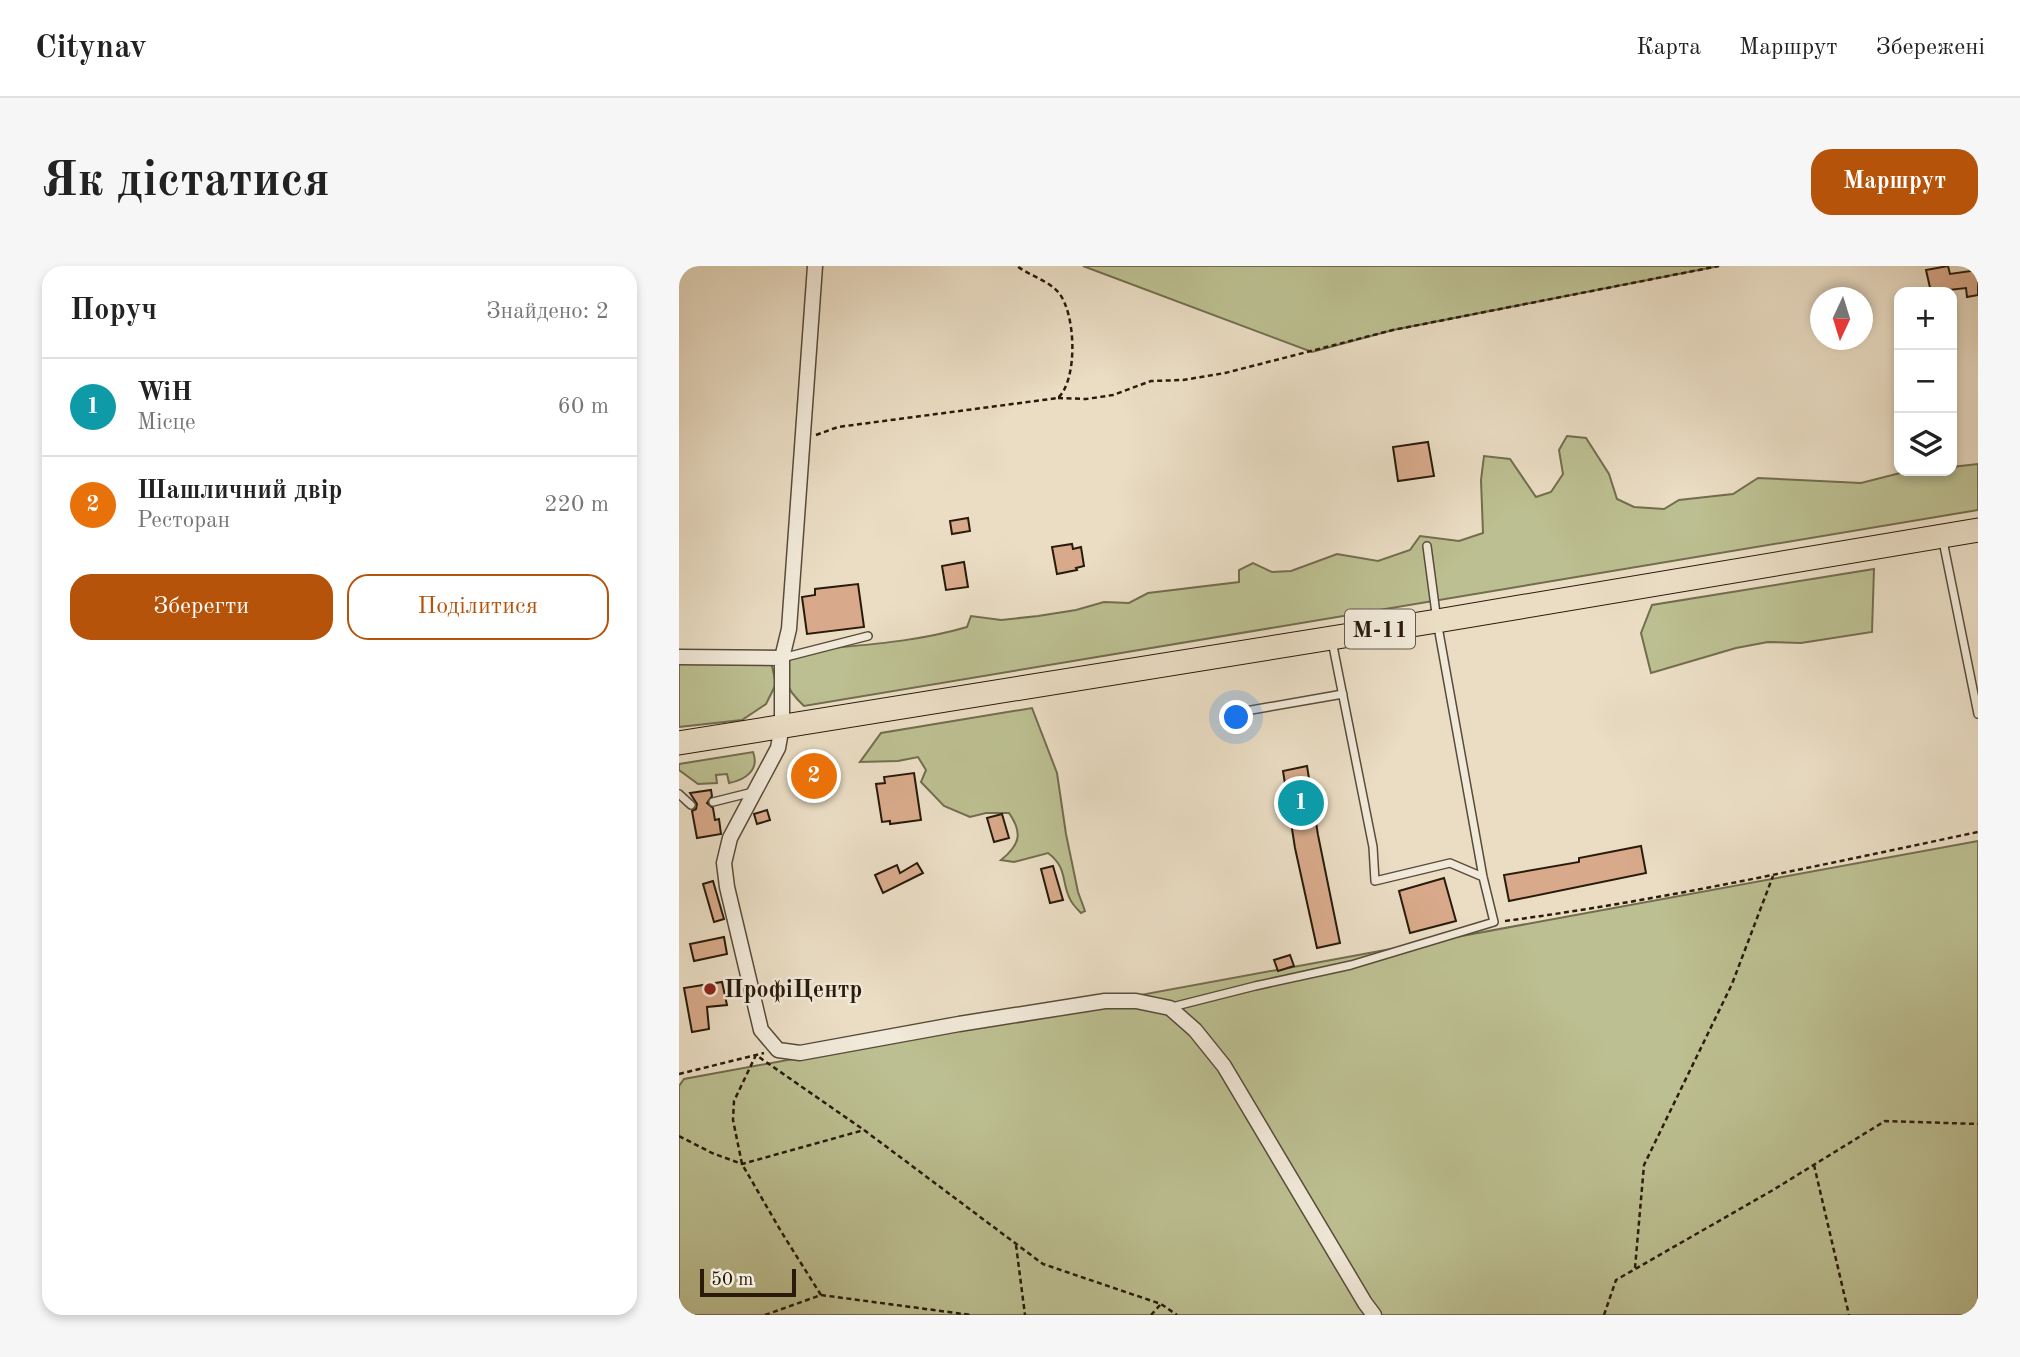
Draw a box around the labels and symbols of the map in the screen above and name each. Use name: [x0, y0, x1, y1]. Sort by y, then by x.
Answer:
north arrow: [1810, 287, 1873, 350]
road number: М-11: [1345, 610, 1415, 648]
your location: [1219, 700, 1253, 734]
pin: 2: [791, 750, 837, 802]
pin: 1: [1278, 777, 1324, 829]
place label: ПрофіЦентр: [724, 979, 862, 1003]
marker: ПрофіЦентр: [702, 981, 718, 997]
scale bar: [700, 1266, 796, 1298]

